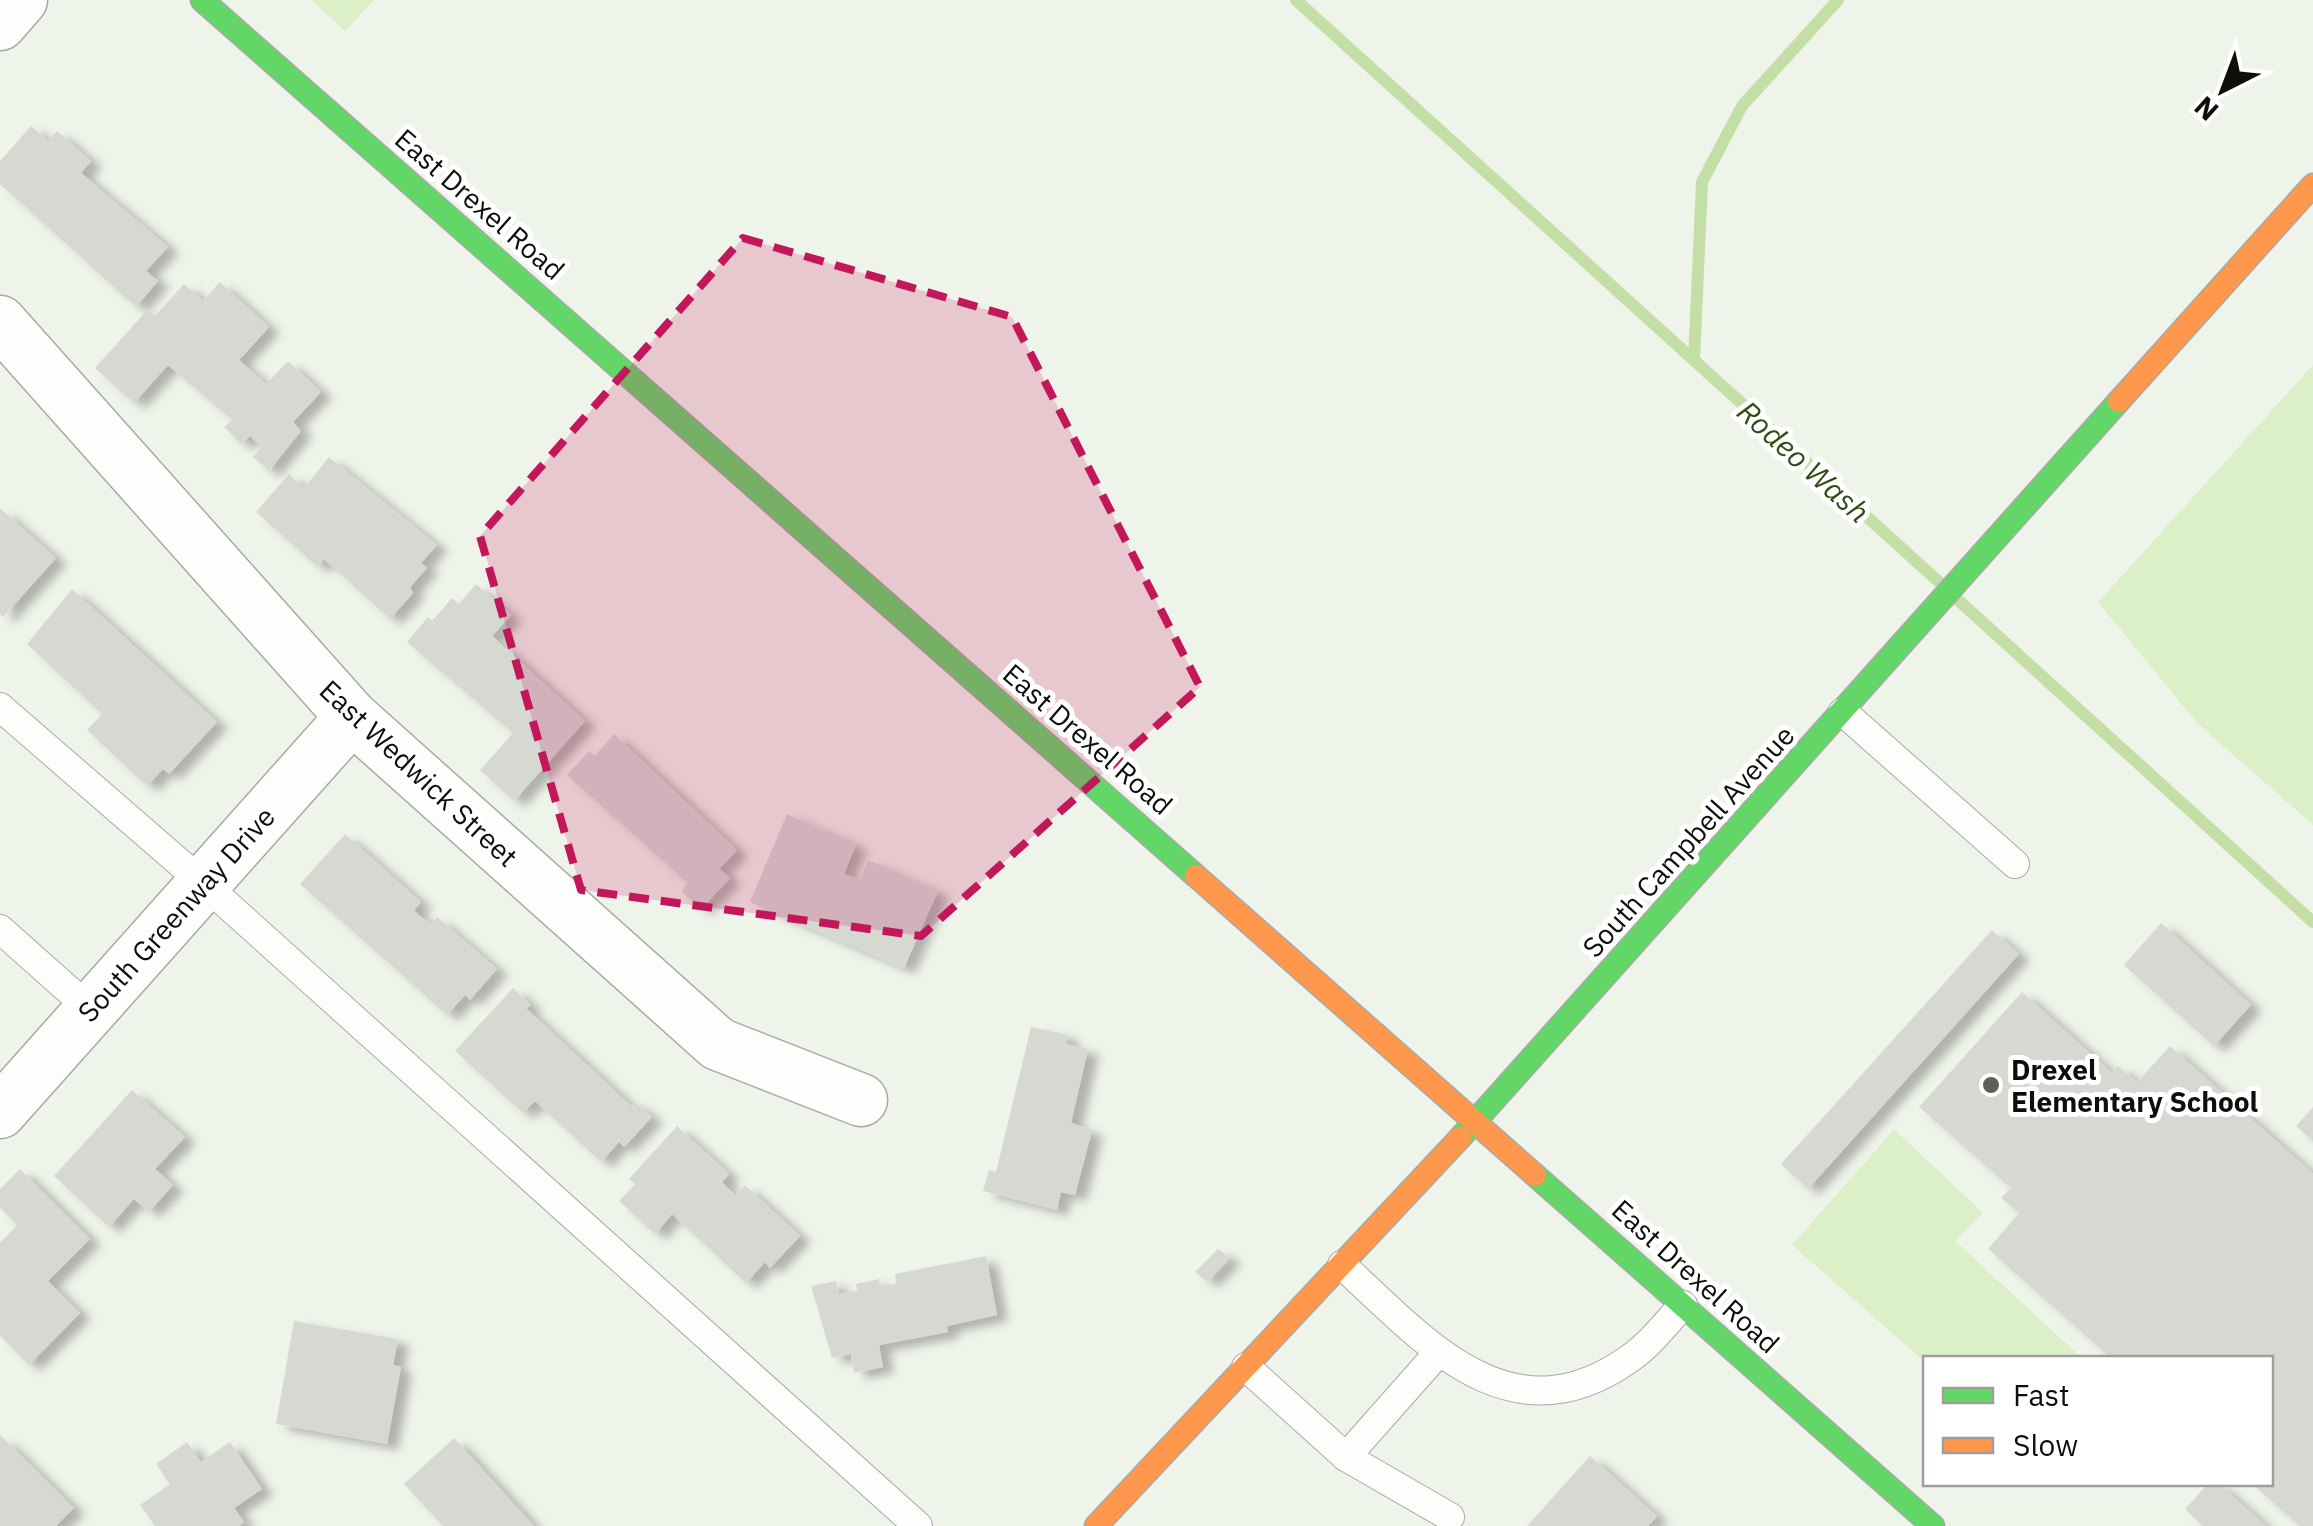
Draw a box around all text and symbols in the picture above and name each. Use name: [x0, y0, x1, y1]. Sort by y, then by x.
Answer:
north arrow: [2173, 40, 2273, 140]
text: N: [2186, 88, 2226, 129]
street label: East Drexel Road: [388, 120, 572, 288]
water label: Rodeo Wash: [1730, 391, 1878, 531]
street label: East Drexel Road: [996, 655, 1180, 823]
street label: East Wedwick Street: [312, 671, 526, 875]
street label: South Campbell Avenue: [1574, 717, 1802, 965]
street label: South Greenway Drive: [69, 798, 283, 1030]
place label: Drexel Elementary School: [2011, 1051, 2258, 1120]
marker: Drexel Elementary School: [1980, 1074, 2002, 1096]
street label: East Drexel Road: [1604, 1191, 1788, 1361]
legend: [1923, 1356, 2273, 1486]
text: Fast: [2013, 1375, 2070, 1414]
text: Slow: [2013, 1425, 2078, 1464]

